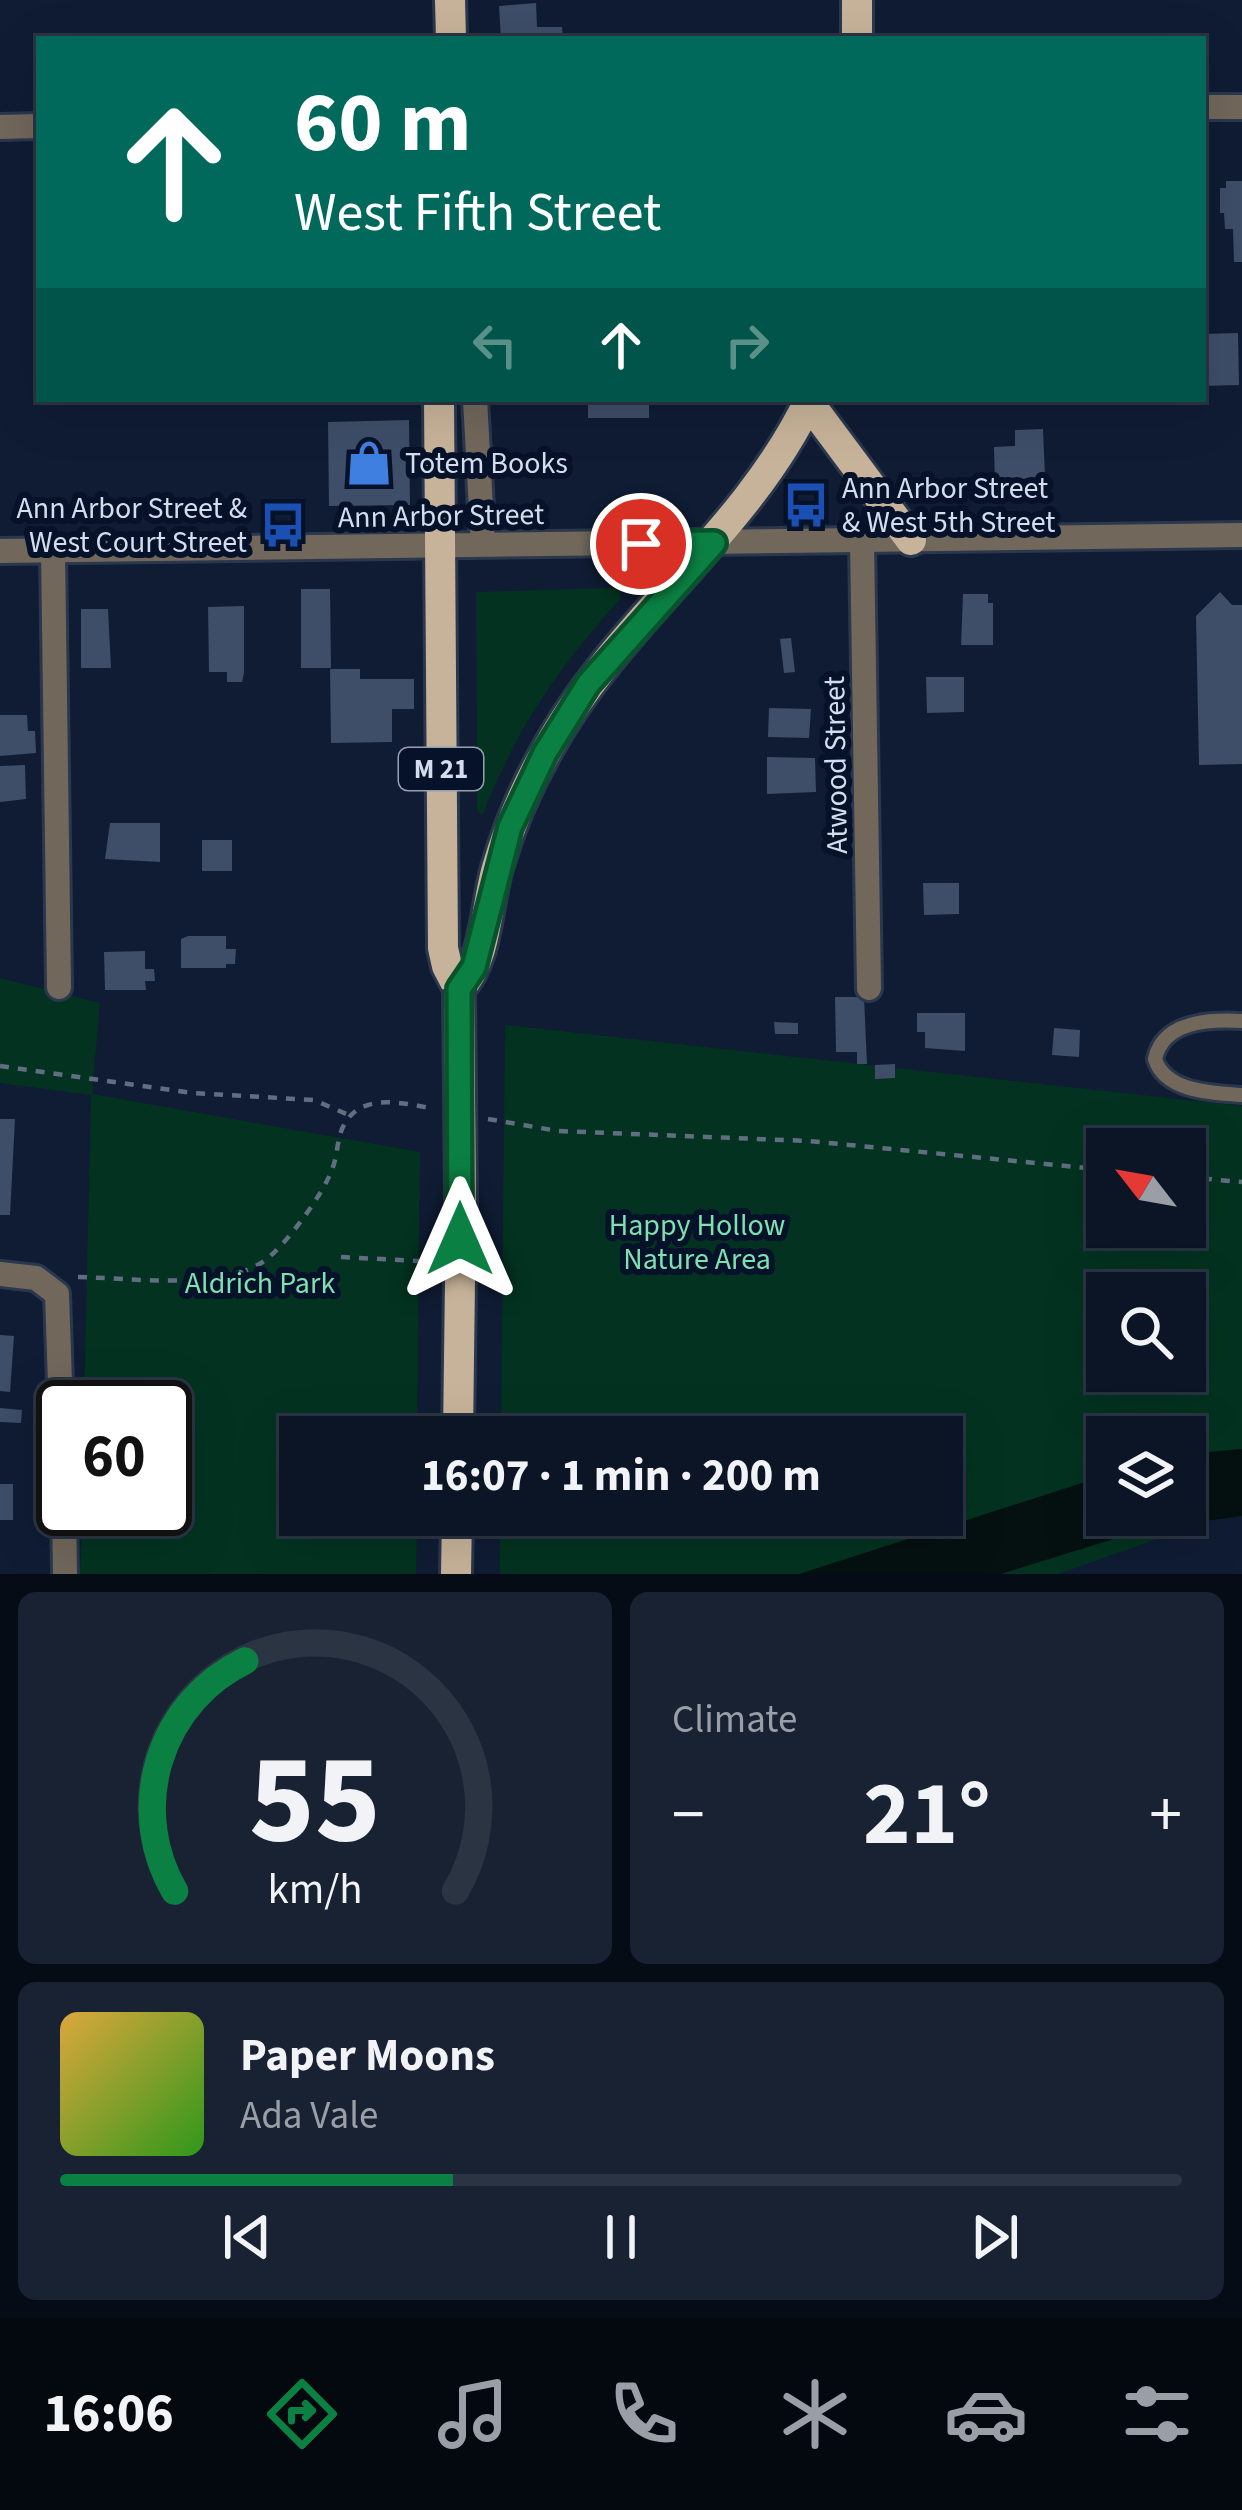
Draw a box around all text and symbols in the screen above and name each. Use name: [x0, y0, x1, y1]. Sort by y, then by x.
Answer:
text: 60 m: [294, 64, 472, 184]
icon: ahead: [96, 84, 252, 240]
text: West Fifth Street: [294, 175, 661, 252]
icon: left: [462, 312, 528, 378]
icon: ahead: [588, 312, 654, 378]
icon: right: [714, 312, 780, 378]
shop icon: Totem Books: [344, 438, 394, 488]
place label: Totem Books: [405, 442, 568, 485]
place label: Ann Arbor Street & West 5th Street: [842, 467, 1055, 544]
bus stop icon: Ann Arbor Street & West 5th Street: [781, 480, 831, 530]
place label: Ann Arbor Street & West Court Street: [17, 487, 247, 564]
street label: Ann Arbor Street: [338, 493, 544, 539]
pin: [590, 493, 692, 595]
bus stop icon: Ann Arbor Street & West Court Street: [258, 500, 308, 550]
icon: arrive: [608, 511, 674, 577]
street label: Atwood Street: [813, 676, 859, 854]
road number: M 21: [399, 748, 483, 790]
north arrow: [1086, 1128, 1206, 1248]
map controls: [1086, 1128, 1206, 1536]
position arrow: [397, 1176, 523, 1302]
park label: Happy Hollow Nature Area: [609, 1204, 785, 1281]
park label: Aldrich Park: [185, 1262, 335, 1305]
button: search: [1086, 1272, 1206, 1392]
speed limit sign: 60: [36, 1380, 192, 1536]
button: layers: [1086, 1416, 1206, 1536]
text: 16:07 · 1 min · 200 m: [421, 1444, 821, 1508]
text: Climate: [672, 1692, 797, 1748]
text: 55: [249, 1712, 381, 1890]
text: 21°: [863, 1751, 991, 1879]
text: −: [672, 1768, 705, 1862]
text: +: [1149, 1768, 1182, 1862]
text: km/h: [267, 1859, 363, 1920]
text: Paper Moons: [240, 2024, 495, 2088]
text: Ada Vale: [240, 2088, 378, 2144]
icon: previous: [214, 2204, 280, 2270]
icon: pause: [588, 2204, 654, 2270]
icon: next: [962, 2204, 1028, 2270]
icon: directions: [260, 2372, 344, 2456]
icon: music: [431, 2372, 515, 2456]
icon: phone: [602, 2372, 686, 2456]
icon: climate: [773, 2372, 857, 2456]
icon: car: [944, 2372, 1028, 2456]
icon: filters: [1115, 2372, 1199, 2456]
text: 16:06: [43, 2376, 174, 2453]

